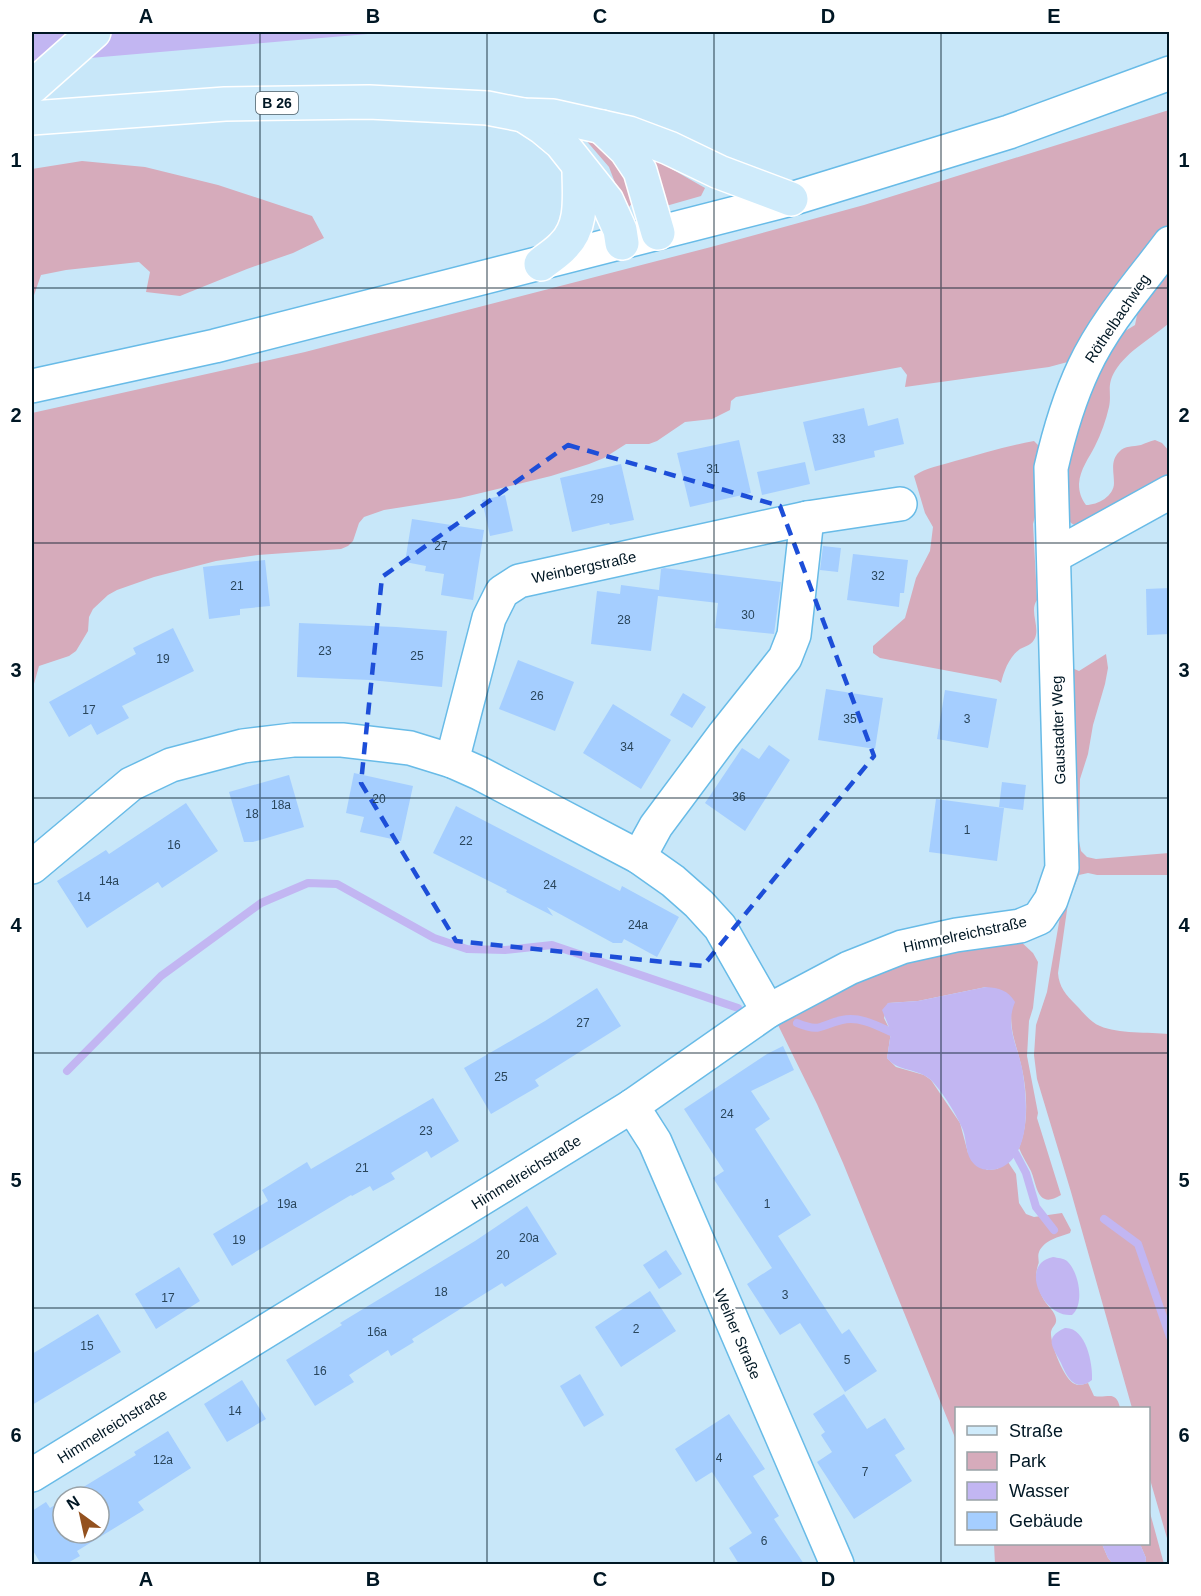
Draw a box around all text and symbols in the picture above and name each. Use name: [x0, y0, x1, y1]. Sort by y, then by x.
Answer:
text: A: [139, 5, 153, 27]
text: B: [366, 5, 380, 27]
text: C: [593, 5, 607, 27]
text: D: [821, 5, 835, 27]
text: E: [1047, 5, 1061, 27]
road number: B 26: [256, 92, 298, 114]
text: 1: [10, 149, 22, 171]
text: 1: [1178, 149, 1190, 171]
street label: Röthelbachweg: [1081, 270, 1153, 366]
text: 2: [10, 404, 22, 426]
text: 2: [1178, 404, 1190, 426]
house number: 33: [832, 432, 846, 446]
house number: 31: [706, 462, 720, 476]
house number: 29: [590, 492, 604, 506]
house number: 27: [434, 539, 448, 553]
street label: Weinbergstraße: [530, 548, 638, 586]
house number: 32: [871, 569, 885, 583]
house number: 21: [230, 579, 244, 593]
house number: 30: [741, 608, 755, 622]
house number: 28: [617, 613, 631, 627]
house number: 23: [318, 644, 332, 658]
house number: 25: [410, 649, 424, 663]
house number: 19: [156, 652, 170, 666]
text: 3: [10, 659, 22, 681]
text: 3: [1178, 659, 1190, 681]
street label: Gaustadter Weg: [1048, 675, 1068, 785]
house number: 26: [530, 689, 544, 703]
house number: 17: [82, 703, 96, 717]
house number: 35: [843, 712, 857, 726]
house number: 3: [964, 712, 971, 726]
house number: 34: [620, 740, 634, 754]
house number: 36: [732, 790, 746, 804]
house number: 20: [372, 792, 386, 806]
house number: 18a: [271, 798, 291, 812]
house number: 18: [245, 807, 259, 821]
house number: 1: [964, 823, 971, 837]
house number: 22: [459, 834, 473, 848]
house number: 16: [167, 838, 181, 852]
house number: 14a: [99, 874, 119, 888]
house number: 24: [543, 878, 557, 892]
house number: 14: [77, 890, 91, 904]
street label: Himmelreichstraße: [902, 913, 1028, 955]
text: 4: [10, 914, 22, 936]
text: 4: [1178, 914, 1190, 936]
house number: 24a: [628, 918, 648, 932]
house number: 27: [576, 1016, 590, 1030]
house number: 25: [494, 1070, 508, 1084]
house number: 24: [720, 1107, 734, 1121]
house number: 23: [419, 1124, 433, 1138]
street label: Himmelreichstraße: [468, 1131, 584, 1213]
house number: 21: [355, 1161, 369, 1175]
text: 5: [10, 1169, 22, 1191]
text: 5: [1178, 1169, 1190, 1191]
house number: 19a: [277, 1197, 297, 1211]
house number: 1: [764, 1197, 771, 1211]
house number: 20a: [519, 1231, 539, 1245]
house number: 19: [232, 1233, 246, 1247]
house number: 20: [496, 1248, 510, 1262]
house number: 18: [434, 1285, 448, 1299]
street label: Weiher Straße: [711, 1286, 765, 1382]
house number: 3: [782, 1288, 789, 1302]
house number: 17: [161, 1291, 175, 1305]
house number: 2: [633, 1322, 640, 1336]
house number: 16a: [367, 1325, 387, 1339]
house number: 15: [80, 1339, 94, 1353]
house number: 5: [844, 1353, 851, 1367]
house number: 16: [313, 1364, 327, 1378]
street label: Himmelreichstraße: [54, 1385, 170, 1467]
house number: 14: [228, 1404, 242, 1418]
legend: [955, 1407, 1150, 1545]
text: Straße: [1009, 1421, 1063, 1441]
text: 6: [10, 1424, 22, 1446]
text: 6: [1178, 1424, 1190, 1446]
house number: 4: [716, 1451, 723, 1465]
text: Park: [1009, 1451, 1047, 1471]
house number: 12a: [153, 1453, 173, 1467]
house number: 7: [862, 1465, 869, 1479]
text: Wasser: [1009, 1481, 1069, 1501]
north arrow: [51, 1485, 111, 1545]
text: N: [64, 1493, 83, 1513]
text: Gebäude: [1009, 1511, 1083, 1531]
house number: 6: [761, 1534, 768, 1548]
text: A: [139, 1568, 153, 1590]
text: B: [366, 1568, 380, 1590]
text: C: [593, 1568, 607, 1590]
text: D: [821, 1568, 835, 1590]
text: E: [1047, 1568, 1061, 1590]

